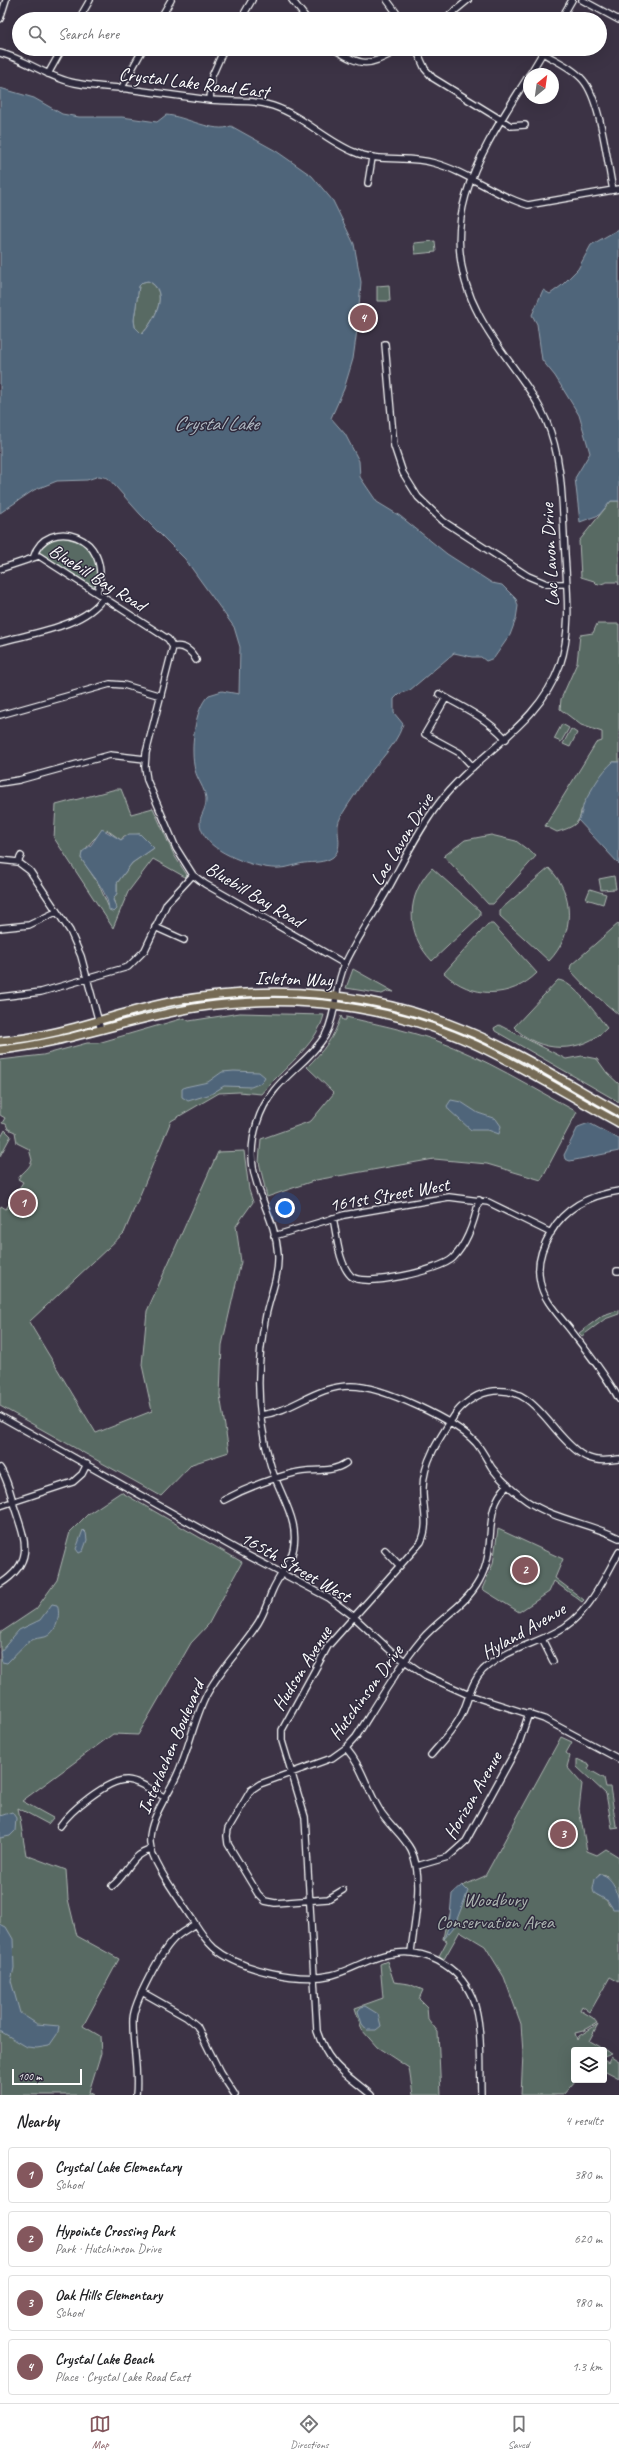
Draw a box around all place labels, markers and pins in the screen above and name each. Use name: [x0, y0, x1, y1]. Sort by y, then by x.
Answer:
pin: 4: [350, 303, 376, 333]
pin: 1: [10, 1188, 36, 1218]
pin: 2: [512, 1555, 538, 1585]
pin: 3: [550, 1819, 576, 1849]

